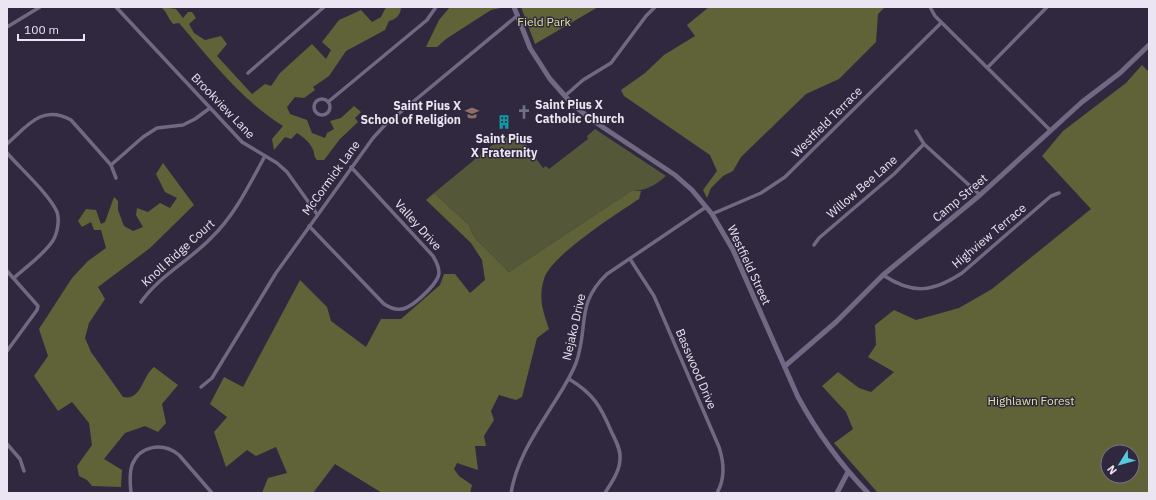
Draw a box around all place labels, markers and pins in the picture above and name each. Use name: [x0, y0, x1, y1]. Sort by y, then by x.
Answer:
place label: Saint Pius X Catholic Church: [535, 97, 624, 126]
place label: Saint Pius X School of Religion: [361, 98, 461, 127]
church icon: Saint Pius X Catholic Church: [516, 104, 532, 120]
school or university icon: Saint Pius X School of Religion: [464, 105, 480, 121]
building icon: Saint Pius X Fraternity: [496, 114, 512, 130]
place label: Saint Pius X Fraternity: [471, 131, 538, 160]

